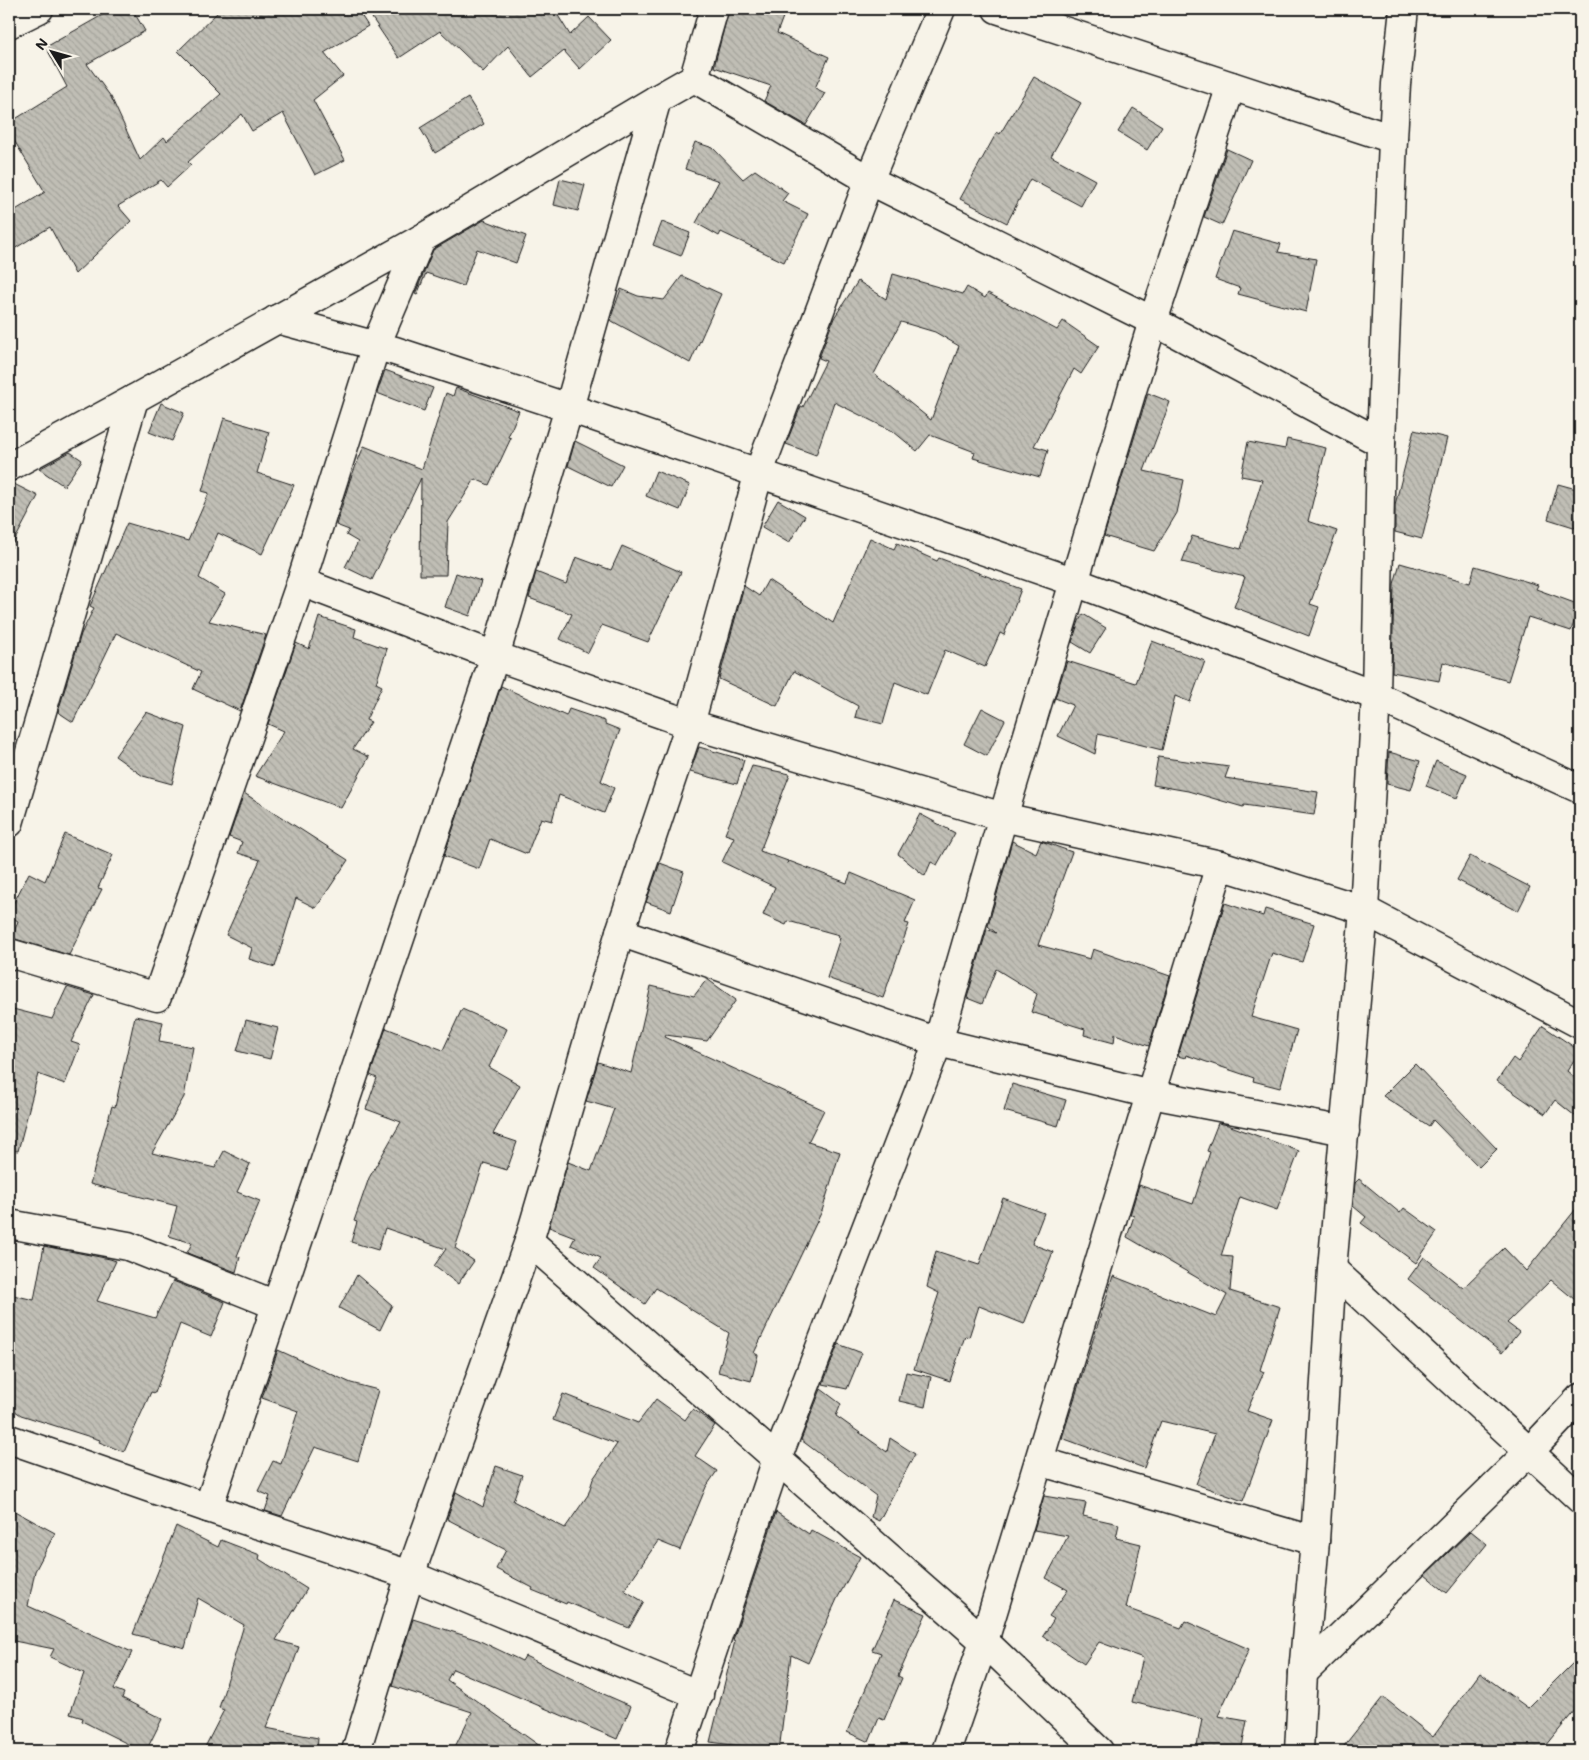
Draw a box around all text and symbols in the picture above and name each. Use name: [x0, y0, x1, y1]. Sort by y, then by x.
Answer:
north arrow: [28, 28, 78, 78]
text: N: [30, 34, 52, 54]

